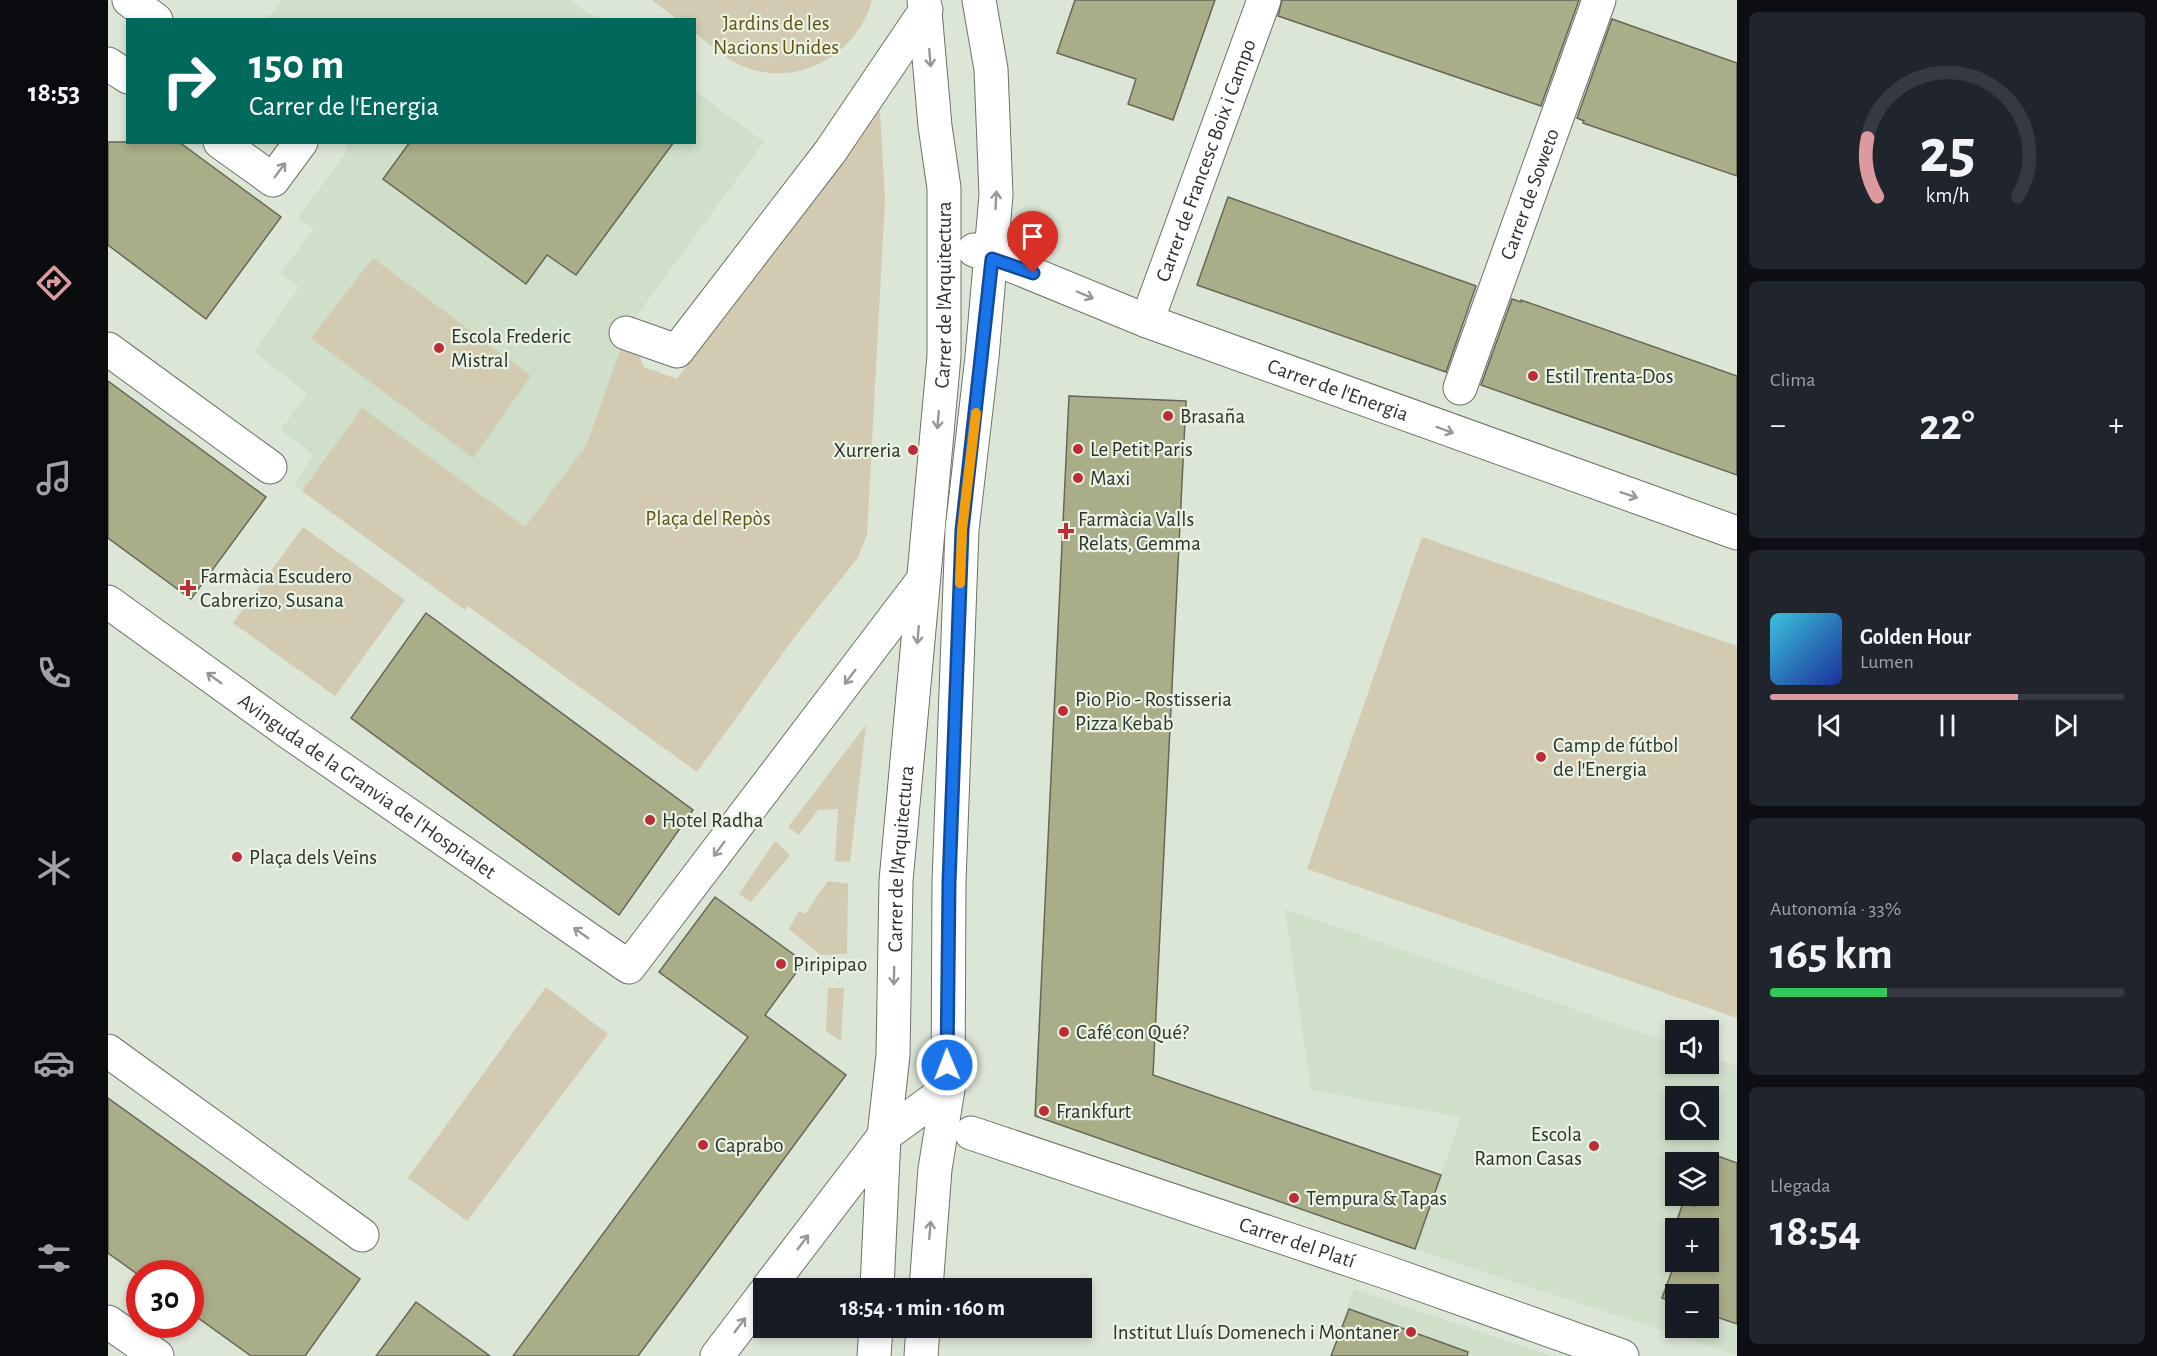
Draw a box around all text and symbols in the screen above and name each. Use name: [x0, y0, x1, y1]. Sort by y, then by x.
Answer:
park label: Jardins de les Nacions Unides: [713, 13, 839, 58]
street label: Carrer de Francesc Boix i Campo: [1152, 37, 1260, 284]
icon: right: [150, 42, 228, 120]
text: 150 m: [249, 44, 344, 86]
one-way arrow: [924, 48, 935, 68]
text: 18:53: [28, 79, 80, 106]
text: Carrer de l'Energia: [249, 93, 439, 120]
text: 25: [1919, 122, 1975, 184]
street label: Carrer de Soweto: [1497, 126, 1563, 263]
one-way arrow: [274, 163, 287, 179]
text: km/h: [1925, 186, 1969, 207]
one-way arrow: [990, 191, 1001, 211]
street label: Carrer de l'Arquitectura: [931, 201, 955, 389]
pin: [1007, 211, 1058, 273]
icon: arrive: [1016, 220, 1049, 253]
icon: directions: [33, 262, 75, 304]
one-way arrow: [1076, 289, 1094, 301]
place label: Escola Frederic Mistral: [451, 326, 571, 371]
marker: Escola Frederic Mistral: [432, 341, 446, 355]
street label: Carrer de l'Energia: [1265, 355, 1411, 425]
place label: Estil Trenta-Dos: [1545, 366, 1673, 387]
marker: Estil Trenta-Dos: [1526, 369, 1540, 383]
text: Clima: [1770, 370, 1815, 390]
text: 22°: [1919, 403, 1975, 448]
place label: Brasaña: [1180, 406, 1245, 427]
marker: Brasaña: [1161, 409, 1175, 423]
text: −: [1770, 409, 1786, 442]
text: +: [2108, 409, 2124, 442]
one-way arrow: [932, 410, 943, 430]
one-way arrow: [1435, 425, 1454, 436]
place label: Le Petit Paris: [1090, 439, 1193, 460]
place label: Xurreria: [834, 440, 901, 461]
marker: Le Petit Paris: [1071, 442, 1085, 456]
marker: Xurreria: [906, 443, 920, 457]
icon: music: [33, 457, 75, 499]
place label: Maxi: [1090, 468, 1130, 489]
marker: Maxi: [1071, 471, 1085, 485]
one-way arrow: [1619, 490, 1638, 501]
park label: Plaça del Repòs: [645, 508, 771, 529]
place label: Farmàcia Valls Relats, Gemma: [1078, 509, 1201, 554]
marker: Farmàcia Valls Relats, Gemma: [1059, 524, 1073, 538]
place label: Farmàcia Escudero Cabrerizo, Susana: [200, 566, 352, 611]
marker: Farmàcia Escudero Cabrerizo, Susana: [181, 581, 195, 595]
one-way arrow: [912, 625, 923, 645]
text: Golden Hour: [1860, 626, 1971, 648]
icon: phone: [33, 652, 75, 694]
text: Lumen: [1860, 652, 1914, 672]
one-way arrow: [844, 668, 856, 684]
one-way arrow: [206, 672, 222, 685]
place label: Pio Pio - Rostisseria Pizza Kebab: [1075, 689, 1232, 734]
street label: Avinguda de la Granvia de l'Hospitalet: [234, 690, 500, 883]
marker: Pio Pio - Rostisseria Pizza Kebab: [1056, 704, 1070, 718]
icon: previous: [1813, 709, 1846, 742]
icon: pause: [1931, 709, 1964, 742]
icon: next: [2049, 709, 2082, 742]
place label: Camp de fútbol de l'Energia: [1553, 735, 1678, 780]
marker: Camp de fútbol de l'Energia: [1534, 750, 1548, 764]
street label: Carrer de l'Arquitectura: [885, 764, 918, 953]
place label: Hotel Radha: [662, 810, 764, 831]
marker: Hotel Radha: [643, 813, 657, 827]
one-way arrow: [713, 840, 725, 856]
icon: climate: [33, 847, 75, 889]
place label: Plaça dels Veïns: [249, 847, 377, 868]
marker: Plaça dels Veïns: [230, 850, 244, 864]
text: Autonomía · 33%: [1770, 899, 1901, 919]
one-way arrow: [574, 927, 590, 939]
text: 165 km: [1770, 932, 1893, 977]
place label: Piripipao: [793, 954, 867, 975]
marker: Piripipao: [774, 957, 788, 971]
one-way arrow: [888, 966, 900, 986]
map controls: [1665, 1020, 1719, 1338]
button: sound: [1665, 1020, 1719, 1074]
place label: Café con Qué?: [1076, 1022, 1190, 1043]
marker: Café con Qué?: [1057, 1025, 1071, 1039]
position arrow: [915, 1033, 979, 1097]
icon: car: [33, 1042, 75, 1084]
button: search: [1665, 1086, 1719, 1140]
place label: Frankfurt: [1056, 1101, 1131, 1122]
marker: Frankfurt: [1037, 1104, 1051, 1118]
place label: Escola Ramon Casas: [1474, 1124, 1582, 1169]
place label: Caprabo: [715, 1135, 783, 1156]
marker: Caprabo: [696, 1138, 710, 1152]
marker: Escola Ramon Casas: [1587, 1139, 1601, 1153]
button: layers: [1665, 1152, 1719, 1206]
text: Llegada: [1770, 1176, 1831, 1196]
place label: Tempura & Tapas: [1306, 1188, 1447, 1209]
marker: Tempura & Tapas: [1287, 1191, 1301, 1205]
text: 18:54: [1770, 1209, 1861, 1254]
street label: Carrer del Platí: [1236, 1214, 1358, 1272]
button: +: [1665, 1218, 1719, 1272]
one-way arrow: [925, 1221, 936, 1241]
one-way arrow: [797, 1234, 809, 1250]
icon: filters: [33, 1237, 75, 1279]
speed limit sign: 30: [126, 1260, 204, 1338]
button: −: [1665, 1284, 1719, 1338]
text: 18:54 · 1 min · 160 m: [840, 1297, 1005, 1319]
one-way arrow: [733, 1317, 746, 1333]
place label: Institut Lluís Domenech i Montaner: [1112, 1322, 1399, 1343]
marker: Institut Lluís Domenech i Montaner: [1404, 1325, 1418, 1339]

